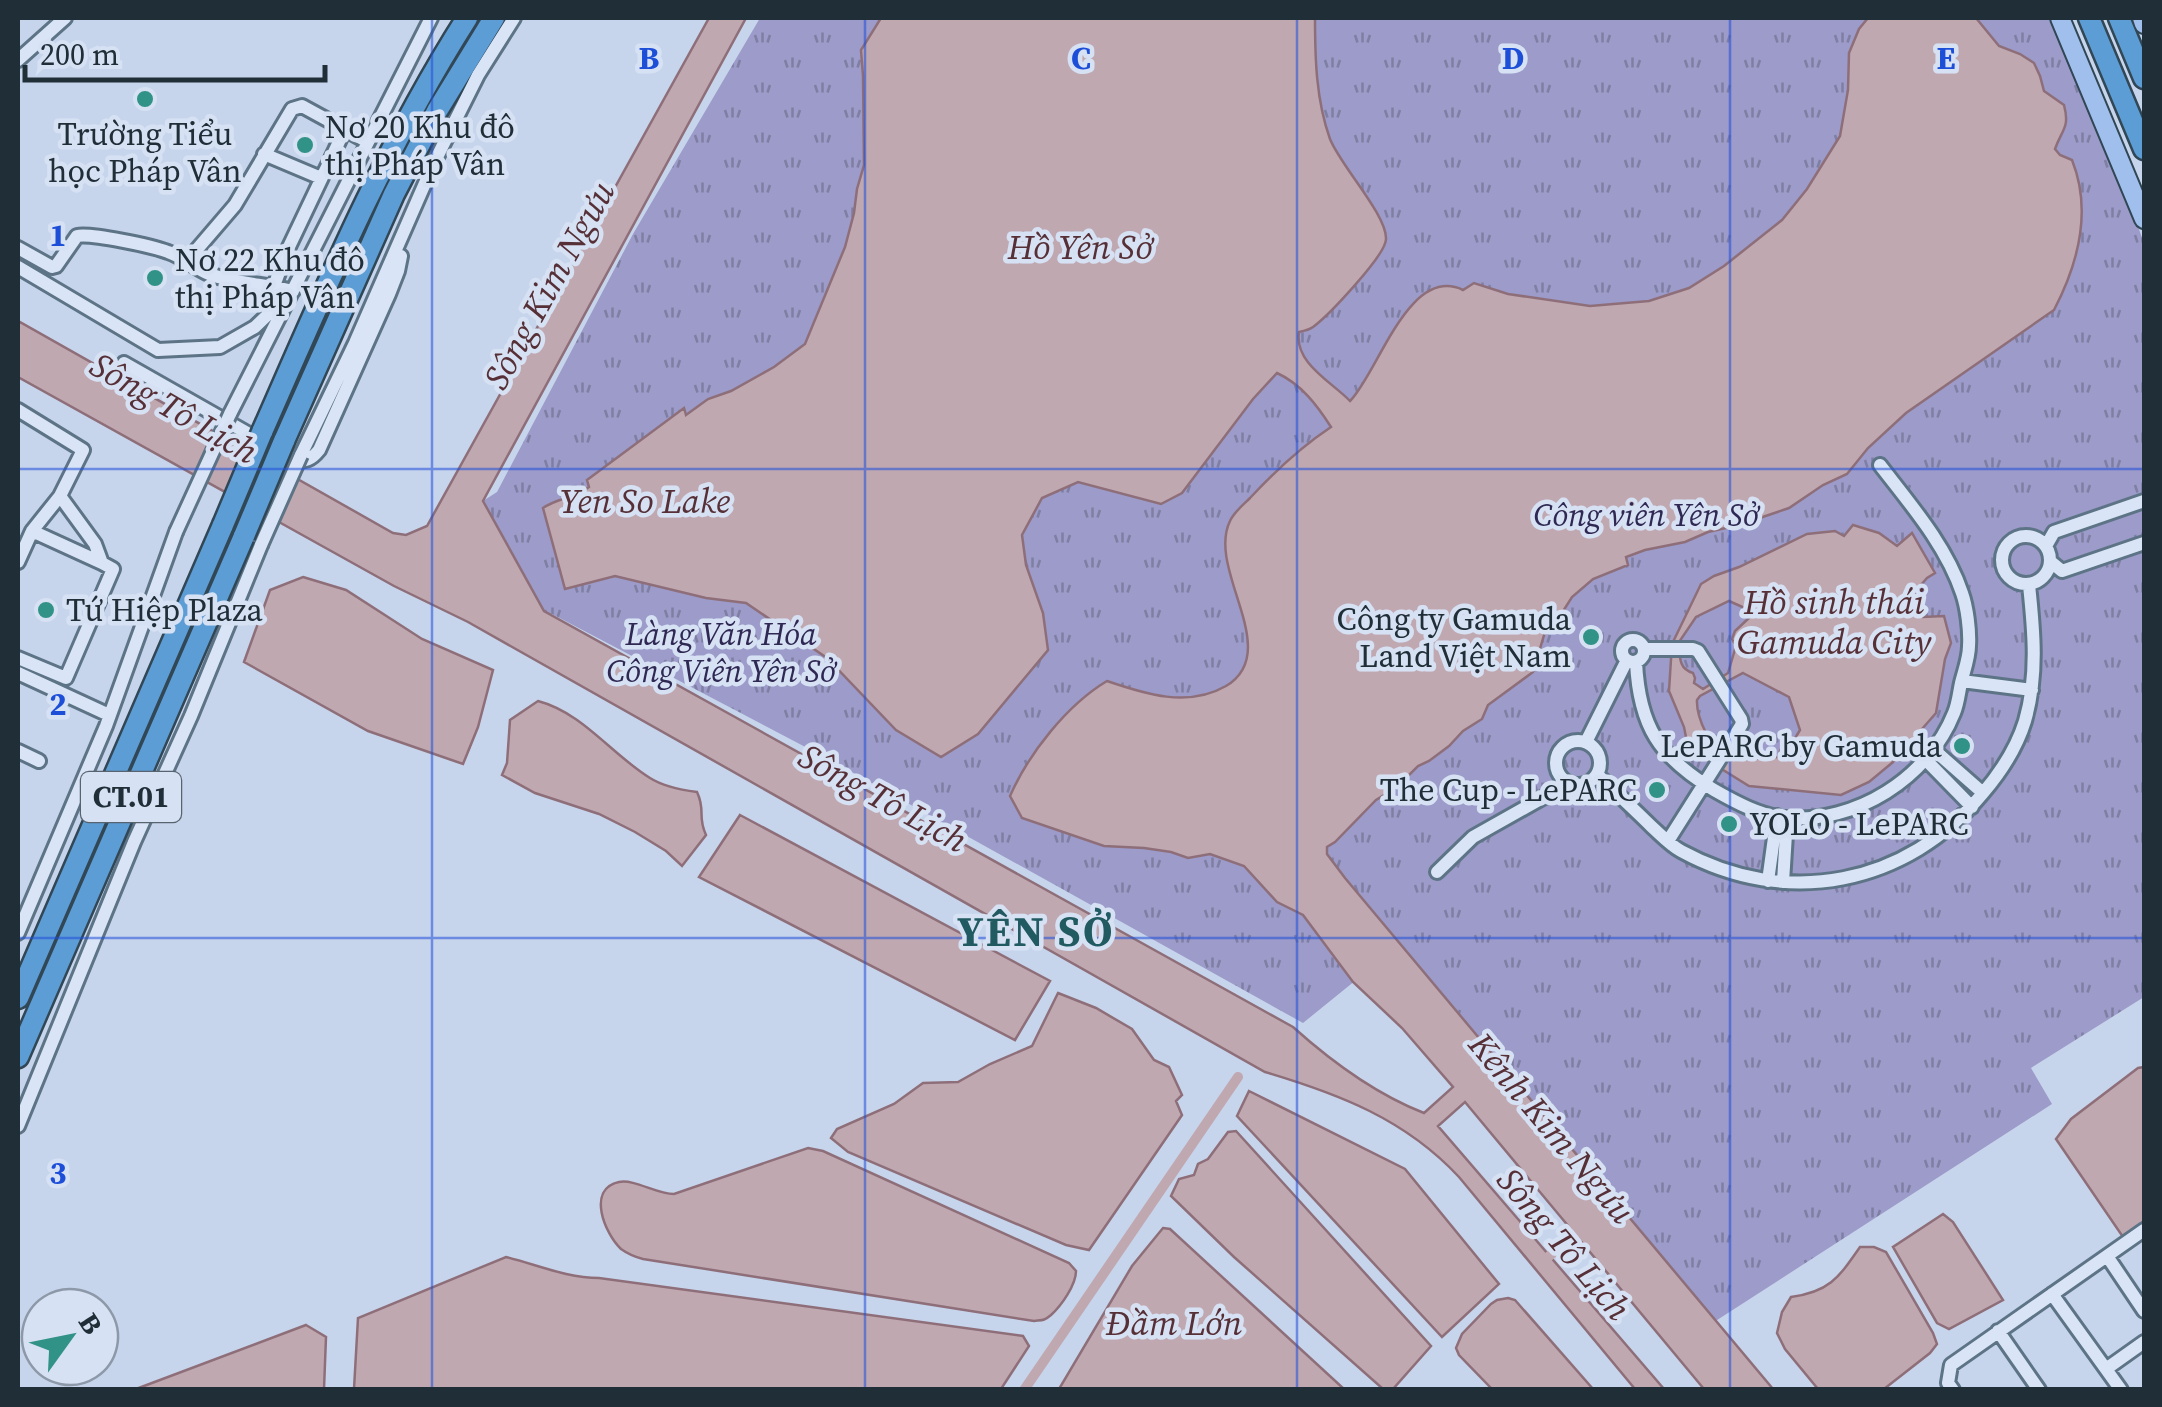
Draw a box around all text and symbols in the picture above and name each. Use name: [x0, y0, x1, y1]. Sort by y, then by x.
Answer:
scale bar: [25, 20, 325, 82]
text: 200 m: [40, 34, 119, 75]
text: B: [639, 36, 660, 80]
text: C: [1071, 36, 1091, 80]
text: D: [1502, 36, 1524, 80]
text: E: [1936, 36, 1956, 80]
marker: Trường Tiểu học Pháp Vân: [134, 88, 156, 110]
place label: Nơ 20 Khu đô thị Pháp Vân: [325, 105, 515, 186]
place label: Trường Tiểu học Pháp Vân: [48, 112, 242, 193]
marker: Nơ 20 Khu đô thị Pháp Vân: [294, 134, 316, 156]
water label: Sông Kim Ngưu: [472, 172, 626, 398]
text: 1: [49, 213, 67, 257]
water label: Hồ Yên Sở: [1007, 223, 1154, 271]
place label: Nơ 22 Khu đô thị Pháp Vân: [175, 238, 365, 319]
marker: Nơ 22 Khu đô thị Pháp Vân: [144, 267, 166, 289]
water label: Sông Tô Lịch: [82, 341, 266, 475]
water label: Yen So Lake: [560, 477, 730, 525]
park label: Công viên Yên Sở: [1533, 493, 1761, 537]
water label: Hồ sinh thái Gamuda City: [1737, 578, 1932, 666]
place label: Tứ Hiệp Plaza: [66, 588, 264, 632]
place label: Công ty Gamuda Land Việt Nam: [1337, 597, 1572, 678]
marker: Tứ Hiệp Plaza: [35, 599, 57, 621]
park label: Làng Văn Hóa Công Viên Yên Sở: [606, 612, 838, 693]
marker: Công ty Gamuda Land Việt Nam: [1580, 626, 1602, 648]
text: 2: [49, 682, 67, 726]
place label: LePARC by Gamuda: [1660, 724, 1943, 768]
water label: Sông Tô Lịch: [790, 732, 976, 864]
marker: LePARC by Gamuda: [1951, 735, 1973, 757]
place label: The Cup - LePARC: [1380, 768, 1637, 812]
road number: CT.01: [81, 772, 181, 822]
marker: The Cup - LePARC: [1646, 779, 1668, 801]
place label: YOLO - LePARC: [1749, 802, 1969, 846]
marker: YOLO - LePARC: [1718, 813, 1740, 835]
district label: YÊN SỞ: [957, 902, 1115, 960]
water label: Kênh Kim Ngưu: [1457, 1021, 1646, 1234]
text: 3: [49, 1151, 67, 1195]
water label: Sông Tô Lịch: [1486, 1157, 1642, 1331]
north arrow: [20, 1287, 120, 1387]
water label: Đầm Lớn: [1105, 1299, 1242, 1347]
text: B: [70, 1305, 112, 1341]

